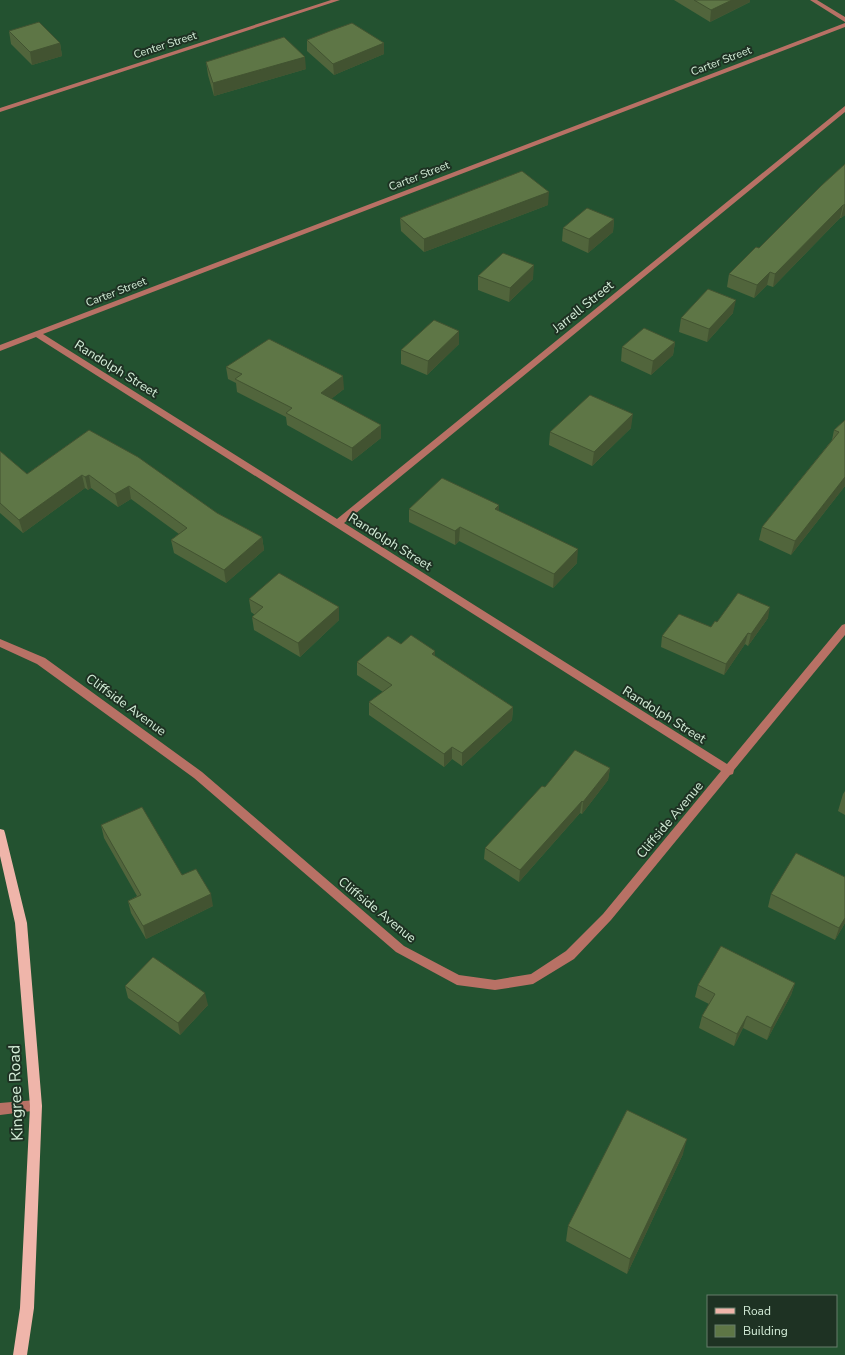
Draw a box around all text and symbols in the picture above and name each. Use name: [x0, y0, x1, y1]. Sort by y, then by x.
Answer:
street label: Center Street: [132, 28, 199, 62]
street label: Carter Street: [689, 43, 754, 79]
street label: Carter Street: [387, 158, 452, 194]
street label: Carter Street: [84, 274, 149, 310]
street label: Jarrell Street: [548, 277, 618, 338]
street label: Randolph Street: [71, 336, 162, 402]
street label: Randolph Street: [345, 509, 436, 575]
street label: Cliffside Avenue: [82, 670, 170, 740]
street label: Randolph Street: [619, 682, 710, 748]
street label: Cliffside Avenue: [632, 778, 708, 862]
street label: Cliffside Avenue: [334, 873, 420, 947]
street label: Kingree Road: [3, 1045, 29, 1141]
legend: [707, 1295, 837, 1347]
text: Road: [743, 1303, 771, 1319]
text: Building: [743, 1323, 788, 1339]

